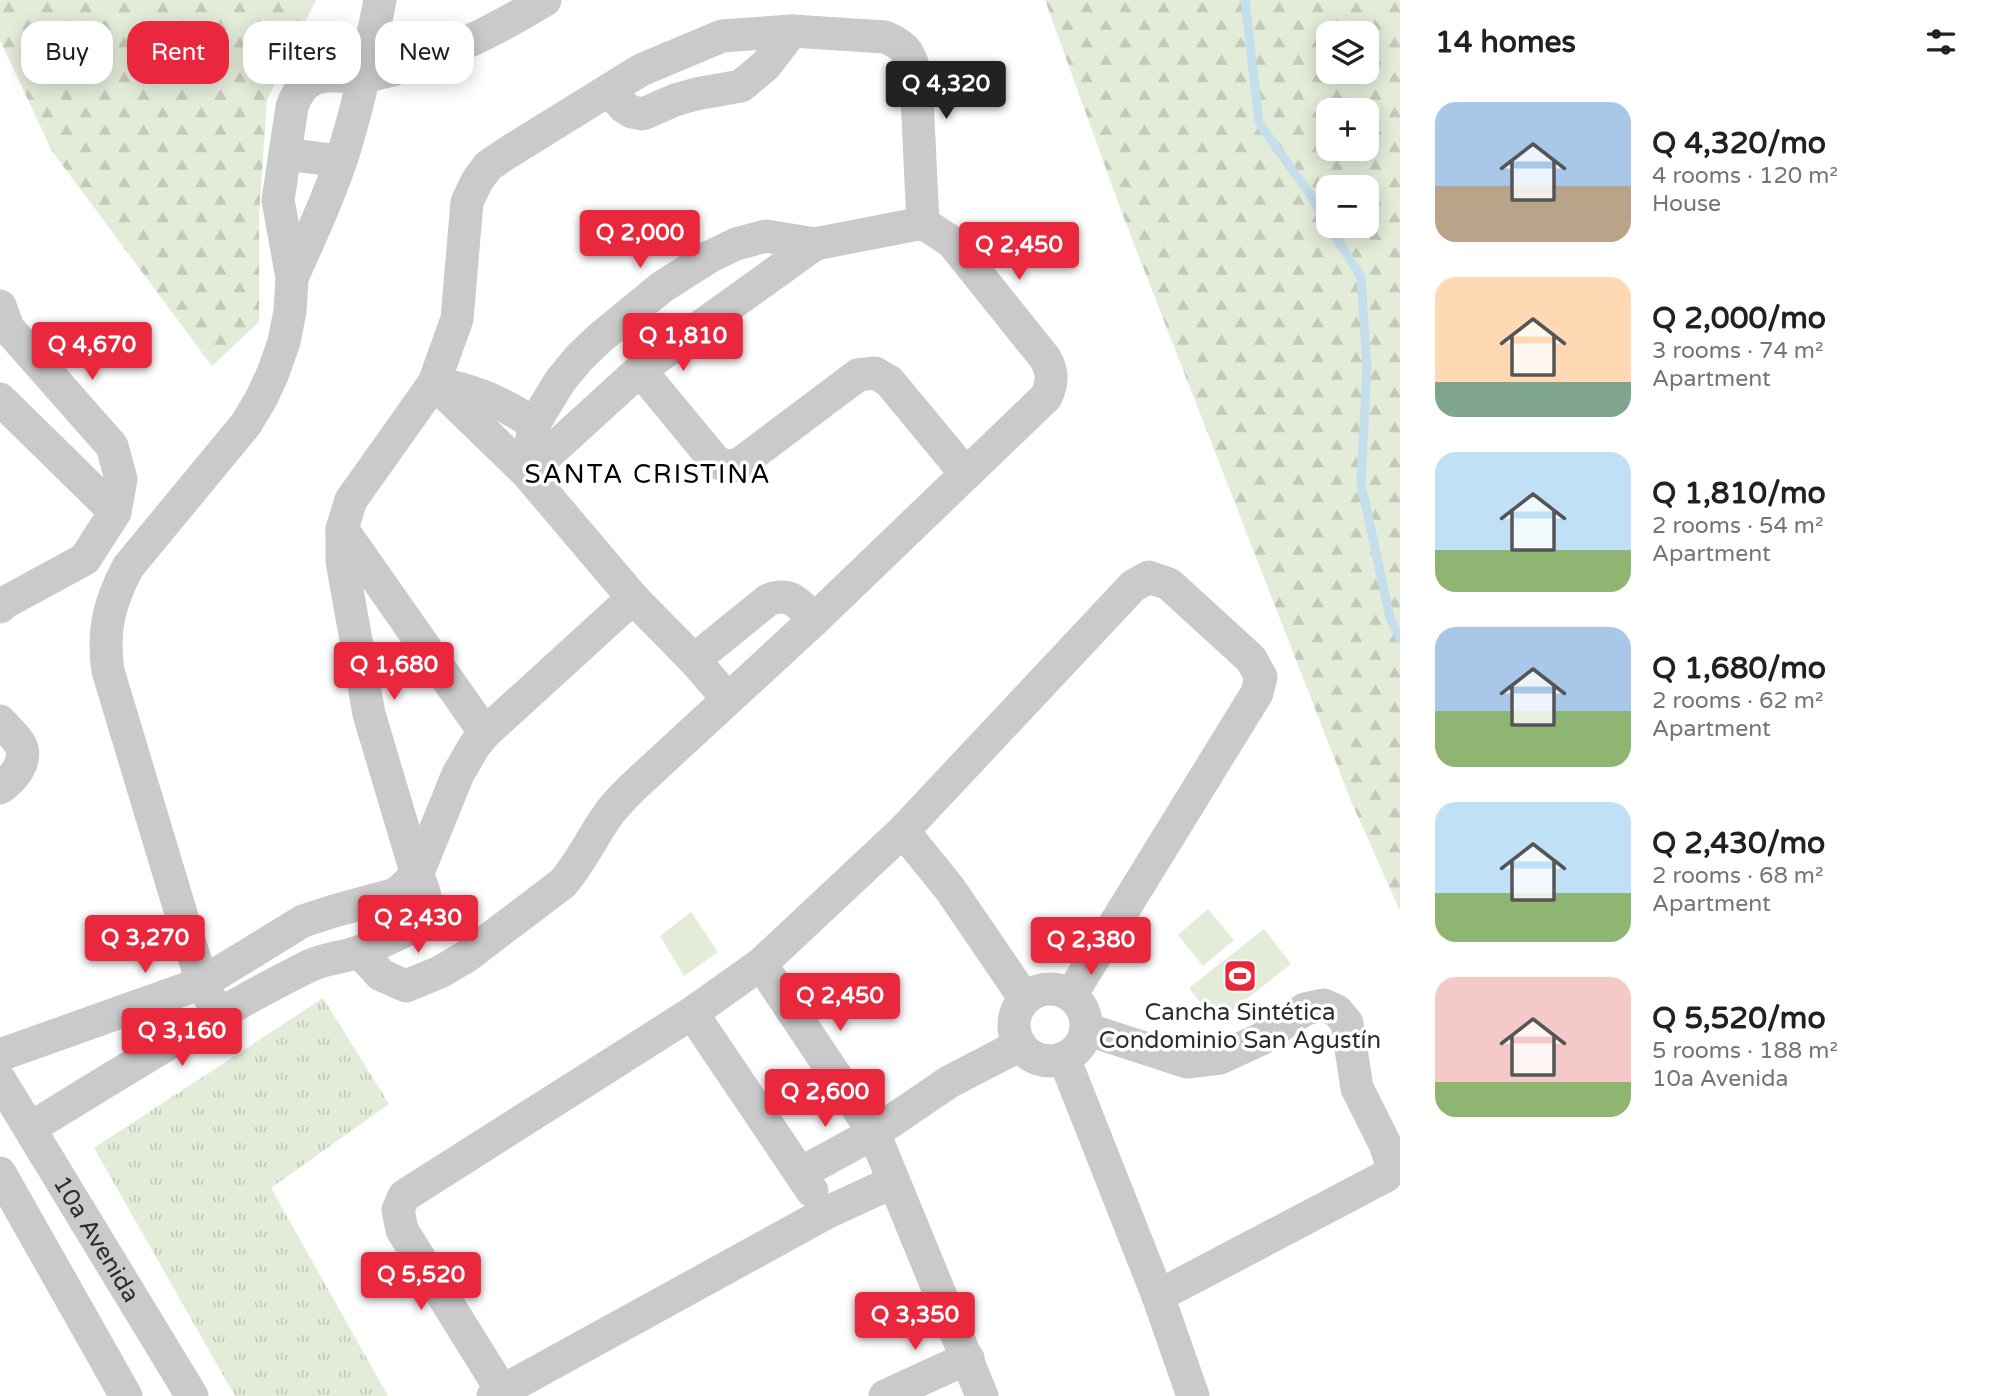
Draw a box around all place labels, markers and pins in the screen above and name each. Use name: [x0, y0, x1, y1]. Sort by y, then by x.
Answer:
pin: Q 4,320: [881, 61, 1011, 121]
pin: Q 2,000: [575, 210, 705, 270]
pin: Q 2,450: [954, 222, 1084, 282]
pin: Q 1,810: [618, 314, 748, 373]
pin: Q 4,670: [27, 322, 157, 382]
pin: Q 1,680: [329, 642, 459, 702]
pin: Q 2,430: [353, 895, 483, 955]
pin: Q 3,270: [80, 916, 210, 975]
pin: Q 2,380: [1026, 918, 1156, 977]
sports icon: Cancha Sintética Condominio San Agustín: [1221, 957, 1259, 995]
pin: Q 2,450: [775, 974, 905, 1033]
place label: Cancha Sintética Condominio San Agustín: [1099, 998, 1381, 1055]
pin: Q 3,160: [117, 1009, 247, 1068]
pin: Q 2,600: [760, 1070, 890, 1129]
pin: Q 5,520: [356, 1252, 486, 1312]
pin: Q 3,350: [850, 1292, 980, 1352]

